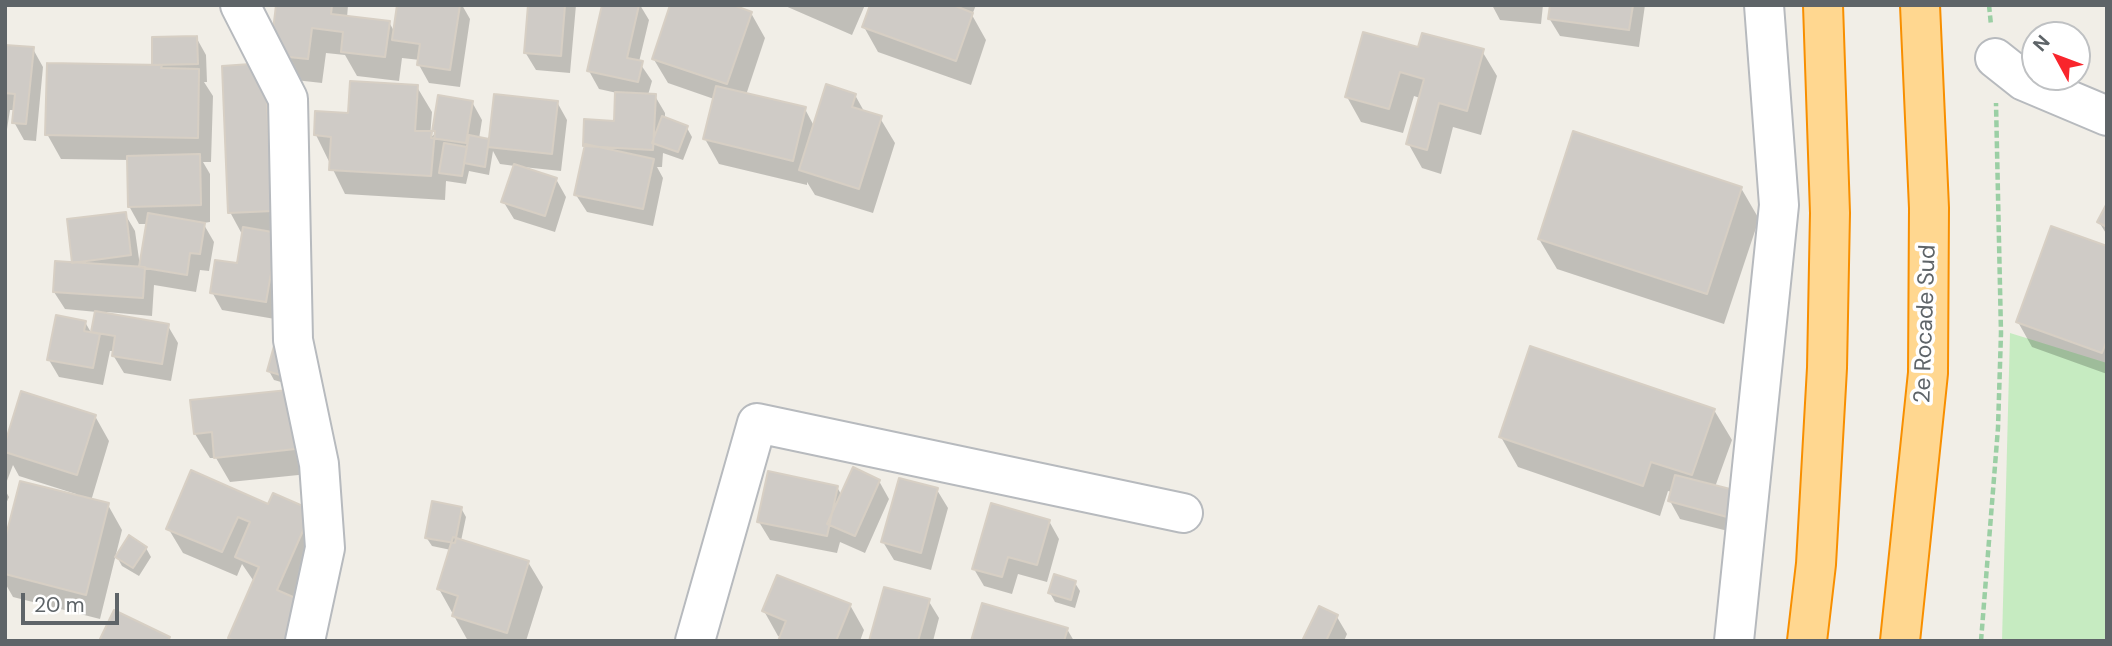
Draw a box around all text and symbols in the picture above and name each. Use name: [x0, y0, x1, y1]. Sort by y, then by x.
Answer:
north arrow: [2021, 21, 2091, 91]
text: N: [2027, 30, 2055, 57]
street label: 2e Rocade Sud: [1909, 244, 1943, 404]
scale bar: [24, 580, 122, 624]
text: 20 m: [34, 591, 85, 619]

